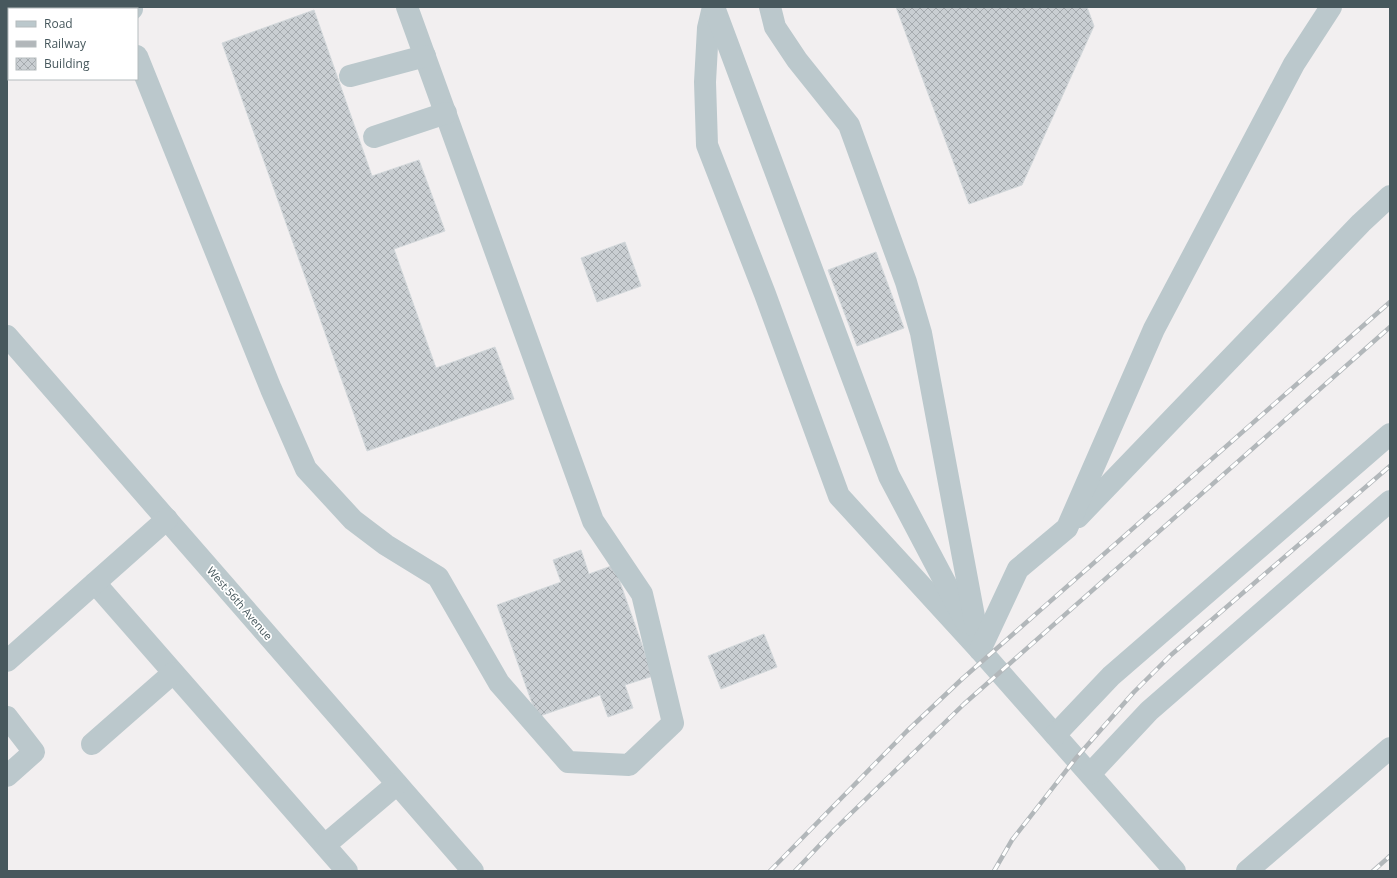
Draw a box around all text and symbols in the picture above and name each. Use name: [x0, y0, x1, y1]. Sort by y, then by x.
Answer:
legend: [8, 8, 138, 80]
text: Road: [44, 15, 73, 32]
text: Railway: [44, 35, 87, 52]
text: Building: [44, 55, 90, 72]
street label: West 56th Avenue: [204, 563, 276, 643]

